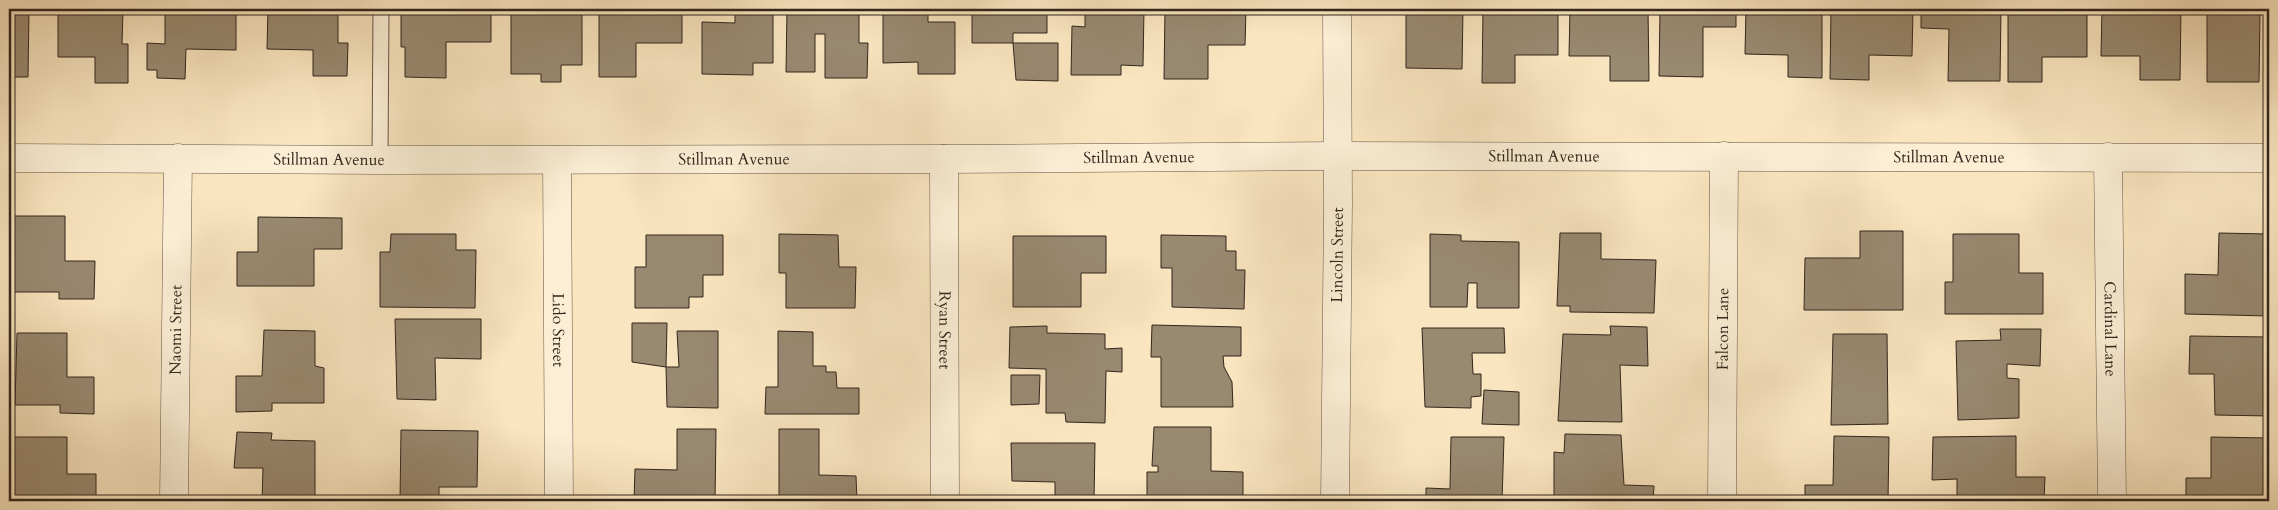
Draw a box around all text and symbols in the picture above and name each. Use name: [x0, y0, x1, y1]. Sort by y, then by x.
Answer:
street label: Stillman Avenue: [1488, 145, 1600, 168]
street label: Stillman Avenue: [1083, 146, 1195, 169]
street label: Stillman Avenue: [1893, 146, 2005, 168]
street label: Stillman Avenue: [273, 148, 385, 171]
street label: Stillman Avenue: [678, 148, 790, 170]
street label: Lincoln Street: [1326, 207, 1349, 303]
street label: Cardinal Lane: [2098, 281, 2122, 377]
street label: Naomi Street: [164, 285, 188, 375]
street label: Falcon Lane: [1712, 288, 1734, 370]
street label: Ryan Street: [933, 291, 956, 369]
street label: Lido Street: [547, 293, 569, 367]

